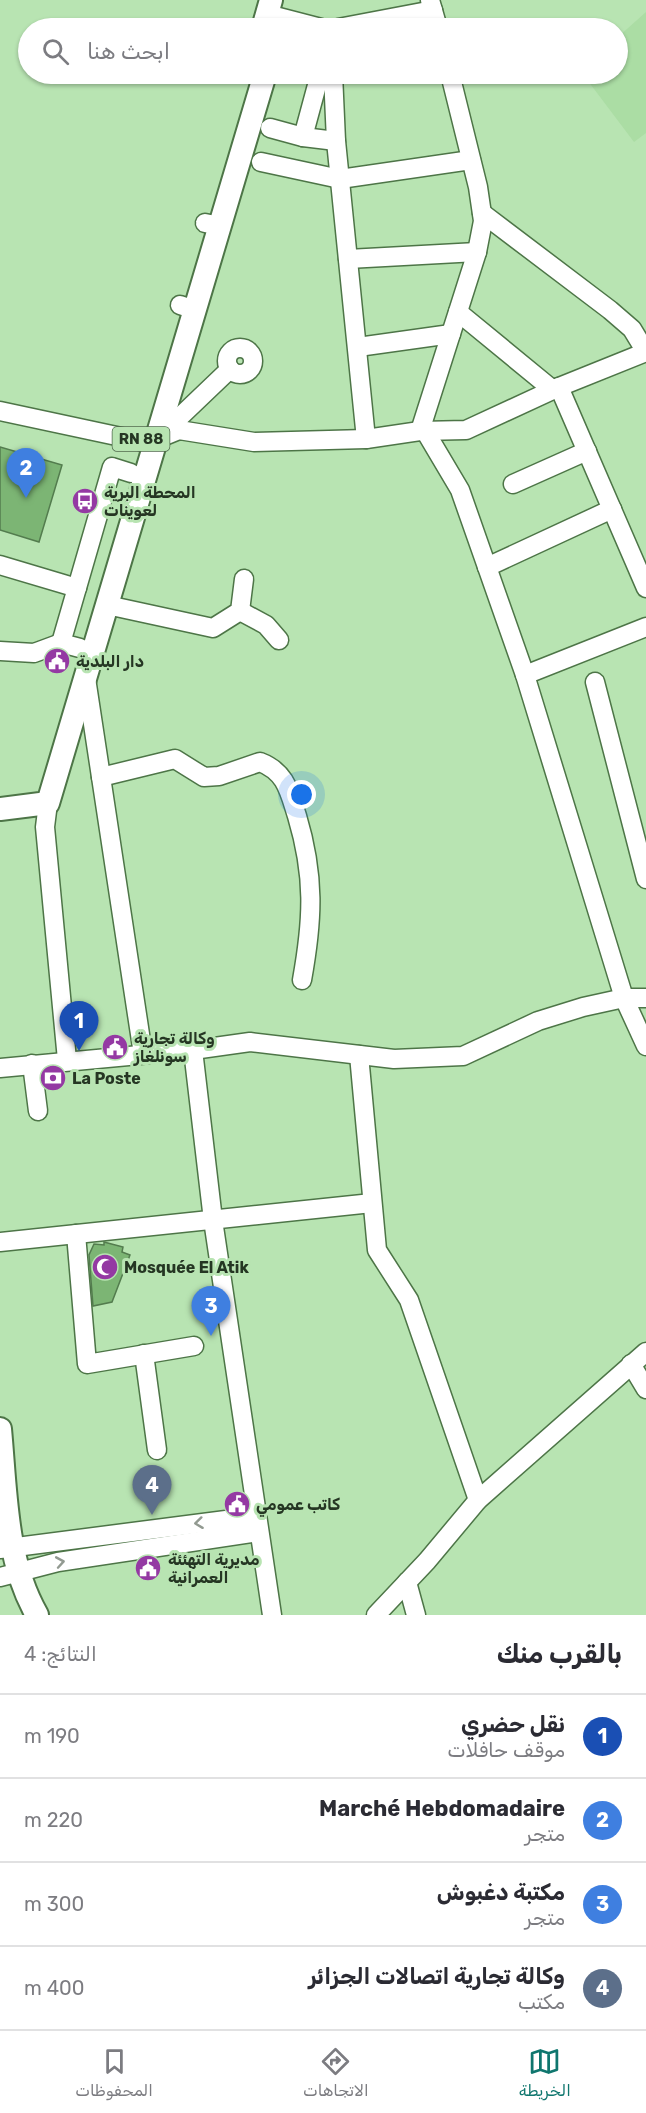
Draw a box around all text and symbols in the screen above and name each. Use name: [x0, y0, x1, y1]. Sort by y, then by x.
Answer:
search box: [18, 18, 628, 84]
icon: search: [39, 35, 72, 68]
text: ابحث هنا: [87, 38, 170, 65]
road number: RN 88: [112, 427, 170, 451]
pin: 2: [6, 448, 46, 498]
place label: المحطة البرية لعوينات: [104, 483, 196, 520]
bus stop icon: المحطة البرية لعوينات: [70, 486, 100, 516]
public building icon: دار البلدية: [42, 646, 72, 676]
place label: دار البلدية: [76, 652, 144, 671]
your location: [287, 780, 316, 809]
pin: 1: [60, 1002, 98, 1051]
place label: وكالة تجارية سونلغاز: [133, 1029, 215, 1066]
public building icon: وكالة تجارية سونلغاز: [100, 1032, 130, 1062]
bank icon: La Poste: [38, 1063, 68, 1093]
place label: La Poste: [72, 1069, 141, 1088]
mosque icon: Mosquée El Atik: [90, 1252, 120, 1282]
place label: Mosquée El Atik: [124, 1258, 249, 1277]
pin: 3: [192, 1286, 230, 1336]
pin: 4: [132, 1466, 172, 1515]
public building icon: كاتب عمومي: [222, 1489, 252, 1519]
place label: كاتب عمومي: [256, 1495, 340, 1517]
one-way arrow: [194, 1517, 203, 1529]
place label: مديرية التهئئة العمرانية: [168, 1550, 259, 1587]
public building icon: مديرية التهئئة العمرانية: [133, 1553, 163, 1583]
one-way arrow: [55, 1556, 65, 1569]
text: بالقرب منك: [497, 1639, 622, 1670]
text: النتائج: 4: [24, 1642, 97, 1666]
text: نقل حضري: [461, 1711, 565, 1738]
text: 190 m: [24, 1724, 80, 1748]
text: 1: [598, 1724, 607, 1748]
text: موقف حافلات: [447, 1738, 565, 1762]
text: Marché Hebdomadaire: [319, 1795, 565, 1822]
text: 220 m: [24, 1808, 83, 1832]
text: 2: [596, 1808, 609, 1832]
text: متجر: [525, 1822, 565, 1846]
text: مكتبة دغبوش: [437, 1879, 565, 1906]
text: 300 m: [24, 1892, 84, 1916]
text: 3: [596, 1892, 609, 1916]
text: متجر: [525, 1906, 565, 1930]
text: وكالة تجارية اتصالات الجزائر: [308, 1963, 565, 1990]
text: 400 m: [24, 1976, 85, 2000]
text: 4: [596, 1976, 609, 2000]
text: مكتب: [518, 1990, 565, 2014]
tab: المحفوظات: [75, 2045, 153, 2100]
tab: الاتجاهات: [303, 2045, 369, 2100]
tab: الخريطة: [519, 2045, 571, 2100]

